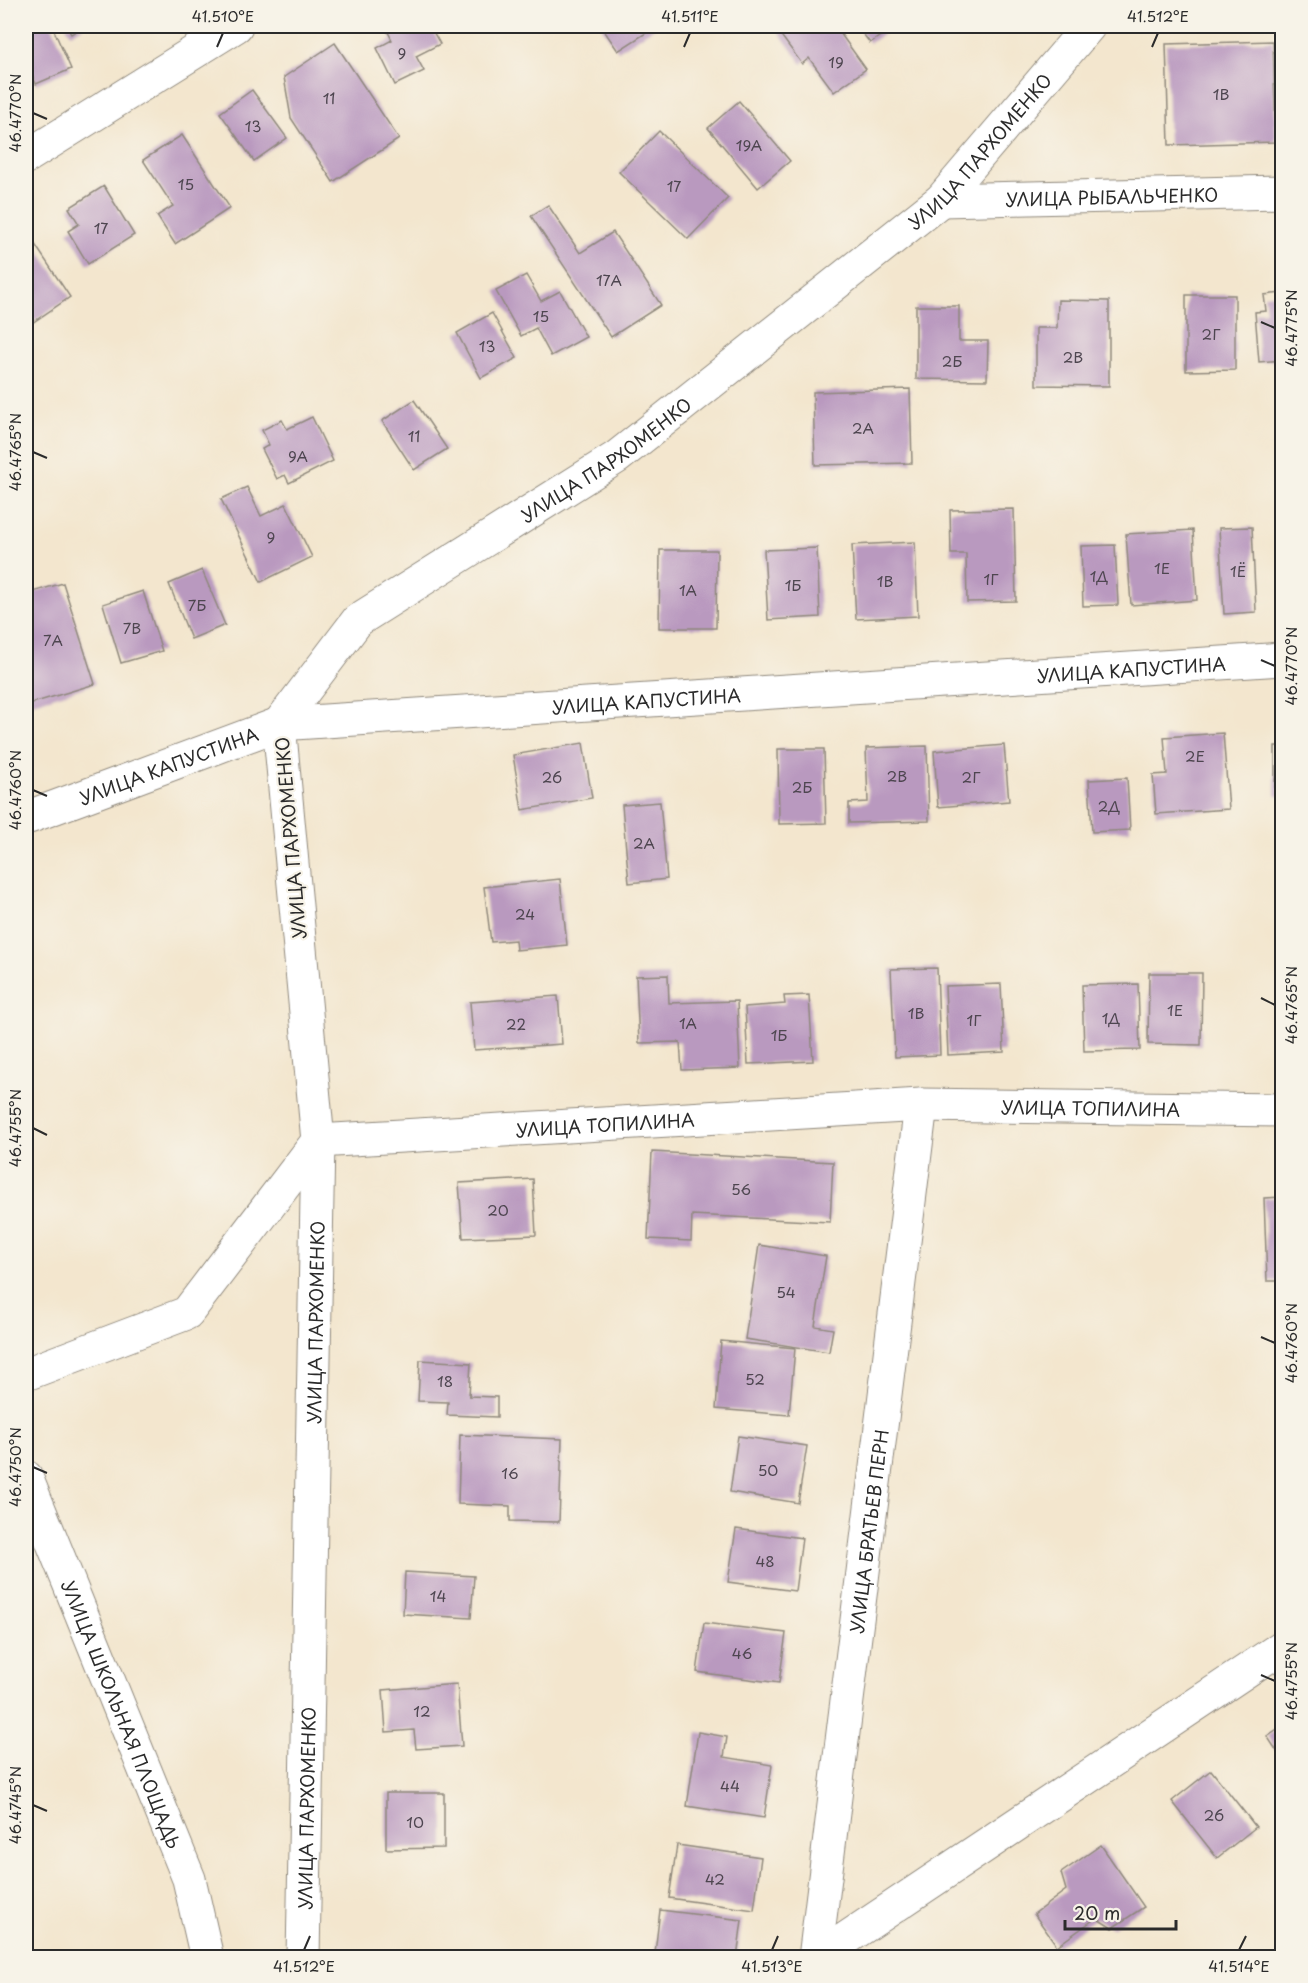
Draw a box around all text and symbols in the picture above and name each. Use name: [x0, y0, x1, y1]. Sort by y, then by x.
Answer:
text: 41.510°E: [192, 4, 254, 27]
text: 41.511°E: [661, 4, 719, 27]
text: 41.512°E: [1127, 4, 1189, 27]
house number: 9: [398, 41, 406, 64]
house number: 19: [828, 50, 844, 73]
street label: УЛИЦА ПАРХОМЕНКО: [902, 67, 1057, 235]
text: 46.4770°N: [3, 73, 26, 153]
house number: 1В: [1213, 82, 1229, 105]
house number: 11: [323, 86, 335, 109]
house number: 13: [245, 114, 261, 137]
house number: 19А: [736, 133, 762, 156]
house number: 15: [178, 172, 194, 195]
house number: 17: [667, 174, 681, 197]
street label: УЛИЦА РЫБАЛЬЧЕНКО: [1005, 180, 1219, 212]
house number: 17: [94, 216, 108, 239]
house number: 17А: [596, 268, 622, 291]
text: 46.4775°N: [1279, 289, 1302, 367]
house number: 15: [533, 304, 549, 327]
house number: 2Г: [1202, 322, 1221, 345]
house number: 13: [479, 334, 495, 357]
house number: 2В: [1063, 345, 1083, 368]
house number: 2Б: [942, 349, 962, 372]
street label: УЛИЦА ПАРХОМЕНКО: [515, 390, 697, 528]
text: 46.4765°N: [3, 413, 26, 491]
house number: 2А: [852, 416, 874, 439]
house number: 11: [408, 424, 420, 447]
house number: 9А: [288, 444, 308, 467]
house number: 9: [267, 525, 275, 548]
house number: 1Е: [1154, 556, 1170, 579]
house number: 1Ё: [1230, 559, 1246, 582]
house number: 1Д: [1090, 564, 1108, 587]
house number: 1Г: [984, 567, 999, 590]
house number: 1В: [877, 569, 893, 592]
house number: 1Б: [785, 573, 801, 596]
house number: 1А: [679, 578, 697, 601]
house number: 7Б: [188, 593, 206, 616]
house number: 7В: [123, 616, 141, 639]
text: 46.4770°N: [1279, 626, 1302, 706]
house number: 7А: [43, 628, 63, 651]
street label: УЛИЦА КАПУСТИНА: [1036, 649, 1227, 688]
street label: УЛИЦА КАПУСТИНА: [551, 681, 742, 720]
street label: УЛИЦА КАПУСТИНА: [75, 719, 262, 811]
street label: УЛИЦА ПАРХОМЕНКО: [268, 736, 312, 940]
house number: 2Е: [1185, 744, 1205, 767]
text: 46.4760°N: [3, 750, 26, 830]
house number: 2В: [887, 764, 907, 787]
house number: 26: [542, 765, 562, 788]
house number: 2Г: [962, 765, 981, 788]
house number: 2Б: [792, 775, 812, 798]
house number: 2Д: [1098, 794, 1120, 817]
house number: 2А: [633, 831, 655, 854]
house number: 24: [515, 902, 535, 925]
text: 46.4765°N: [1279, 966, 1302, 1044]
house number: 1Е: [1167, 998, 1183, 1021]
house number: 1В: [908, 1001, 924, 1024]
house number: 1Д: [1102, 1006, 1120, 1029]
house number: 1Г: [967, 1008, 982, 1031]
house number: 1А: [679, 1011, 697, 1034]
house number: 22: [506, 1012, 526, 1035]
house number: 1Б: [771, 1023, 787, 1046]
text: 46.4755°N: [3, 1089, 26, 1167]
street label: УЛИЦА ТОПИЛИНА: [1001, 1093, 1180, 1122]
street label: УЛИЦА ТОПИЛИНА: [515, 1105, 695, 1143]
house number: 56: [731, 1177, 751, 1200]
house number: 20: [487, 1198, 509, 1221]
street label: УЛИЦА ПАРХОМЕНКО: [299, 1220, 330, 1424]
house number: 54: [776, 1280, 796, 1303]
text: 46.4760°N: [1279, 1303, 1302, 1383]
house number: 52: [745, 1367, 765, 1390]
house number: 18: [437, 1369, 453, 1392]
text: 46.4750°N: [3, 1427, 26, 1507]
street label: УЛИЦА БРАТЬЕВ ПЕРН: [842, 1428, 894, 1635]
house number: 50: [758, 1458, 778, 1481]
house number: 16: [501, 1461, 519, 1484]
house number: 48: [755, 1549, 775, 1572]
street label: УЛИЦА ШКОЛЬНАЯ ПЛОЩАДЬ: [56, 1576, 189, 1852]
house number: 14: [430, 1584, 446, 1607]
house number: 46: [732, 1641, 752, 1664]
text: 46.4755°N: [1279, 1642, 1302, 1720]
house number: 12: [413, 1699, 431, 1722]
street label: УЛИЦА ПАРХОМЕНКО: [290, 1706, 321, 1910]
text: 46.4745°N: [3, 1766, 26, 1844]
house number: 44: [720, 1774, 740, 1797]
house number: 26: [1204, 1803, 1224, 1826]
house number: 10: [406, 1810, 424, 1833]
house number: 42: [705, 1867, 725, 1890]
scale bar: [1065, 1893, 1176, 1931]
text: 20 m: [1074, 1899, 1120, 1926]
text: 41.512°E: [273, 1954, 335, 1977]
text: 41.513°E: [741, 1954, 803, 1977]
text: 41.514°E: [1208, 1954, 1270, 1977]

